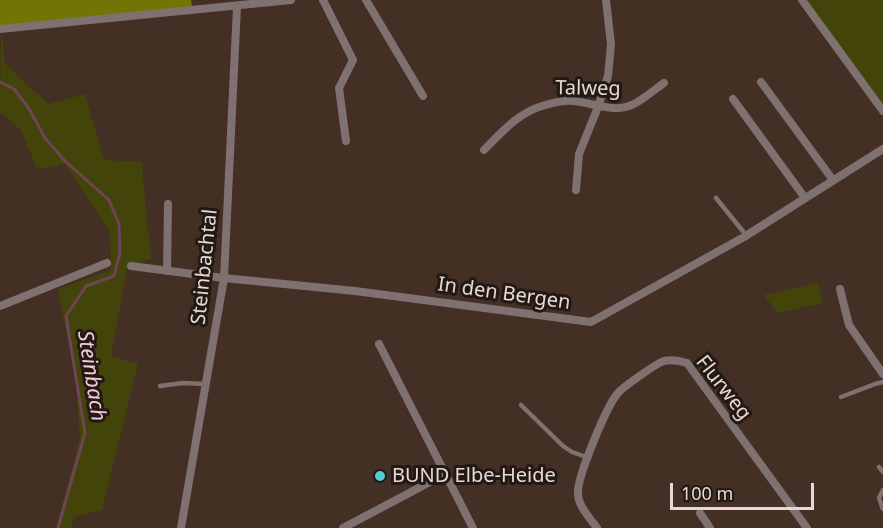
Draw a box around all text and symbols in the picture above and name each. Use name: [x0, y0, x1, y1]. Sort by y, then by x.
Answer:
street label: Talweg: [555, 76, 621, 102]
street label: Steinbachtal: [187, 208, 223, 326]
street label: In den Bergen: [436, 273, 572, 315]
water label: Steinbach: [71, 329, 111, 423]
street label: Flurweg: [690, 351, 756, 425]
place label: BUND Elbe-Heide: [392, 464, 556, 488]
marker: BUND Elbe-Heide: [373, 469, 387, 483]
scale bar: [673, 471, 817, 509]
text: 100 m: [681, 481, 733, 505]

